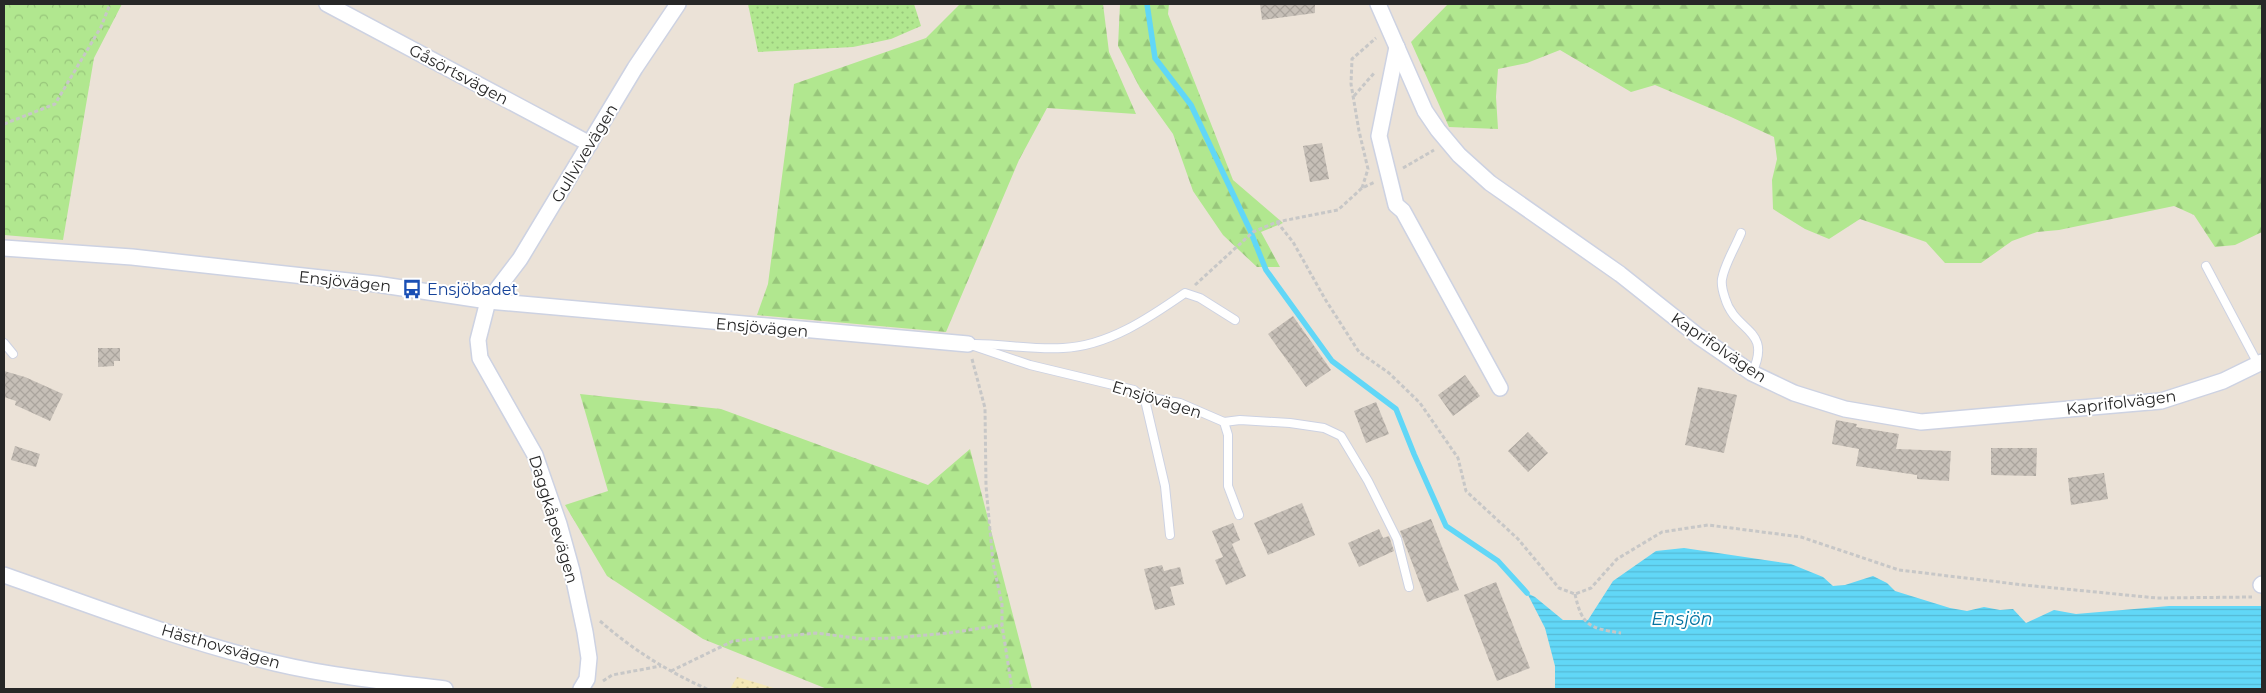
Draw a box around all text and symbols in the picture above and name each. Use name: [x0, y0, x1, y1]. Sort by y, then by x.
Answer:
street label: Gåsörtsvägen: [406, 40, 512, 109]
street label: Gullvivevägen: [547, 100, 621, 206]
street label: Ensjövägen: [298, 267, 392, 296]
bus stop icon: Ensjöbadet: [401, 278, 423, 300]
place label: Ensjöbadet: [427, 280, 518, 299]
street label: Kaprifolvägen: [1667, 309, 1770, 386]
street label: Ensjövägen: [715, 314, 809, 341]
street label: Ensjövägen: [1110, 377, 1204, 422]
street label: Kaprifolvägen: [2065, 386, 2177, 419]
street label: Daggkåpevägen: [525, 453, 582, 586]
water label: Ensjön: [1651, 608, 1713, 630]
street label: Hästhovsvägen: [159, 620, 283, 673]

